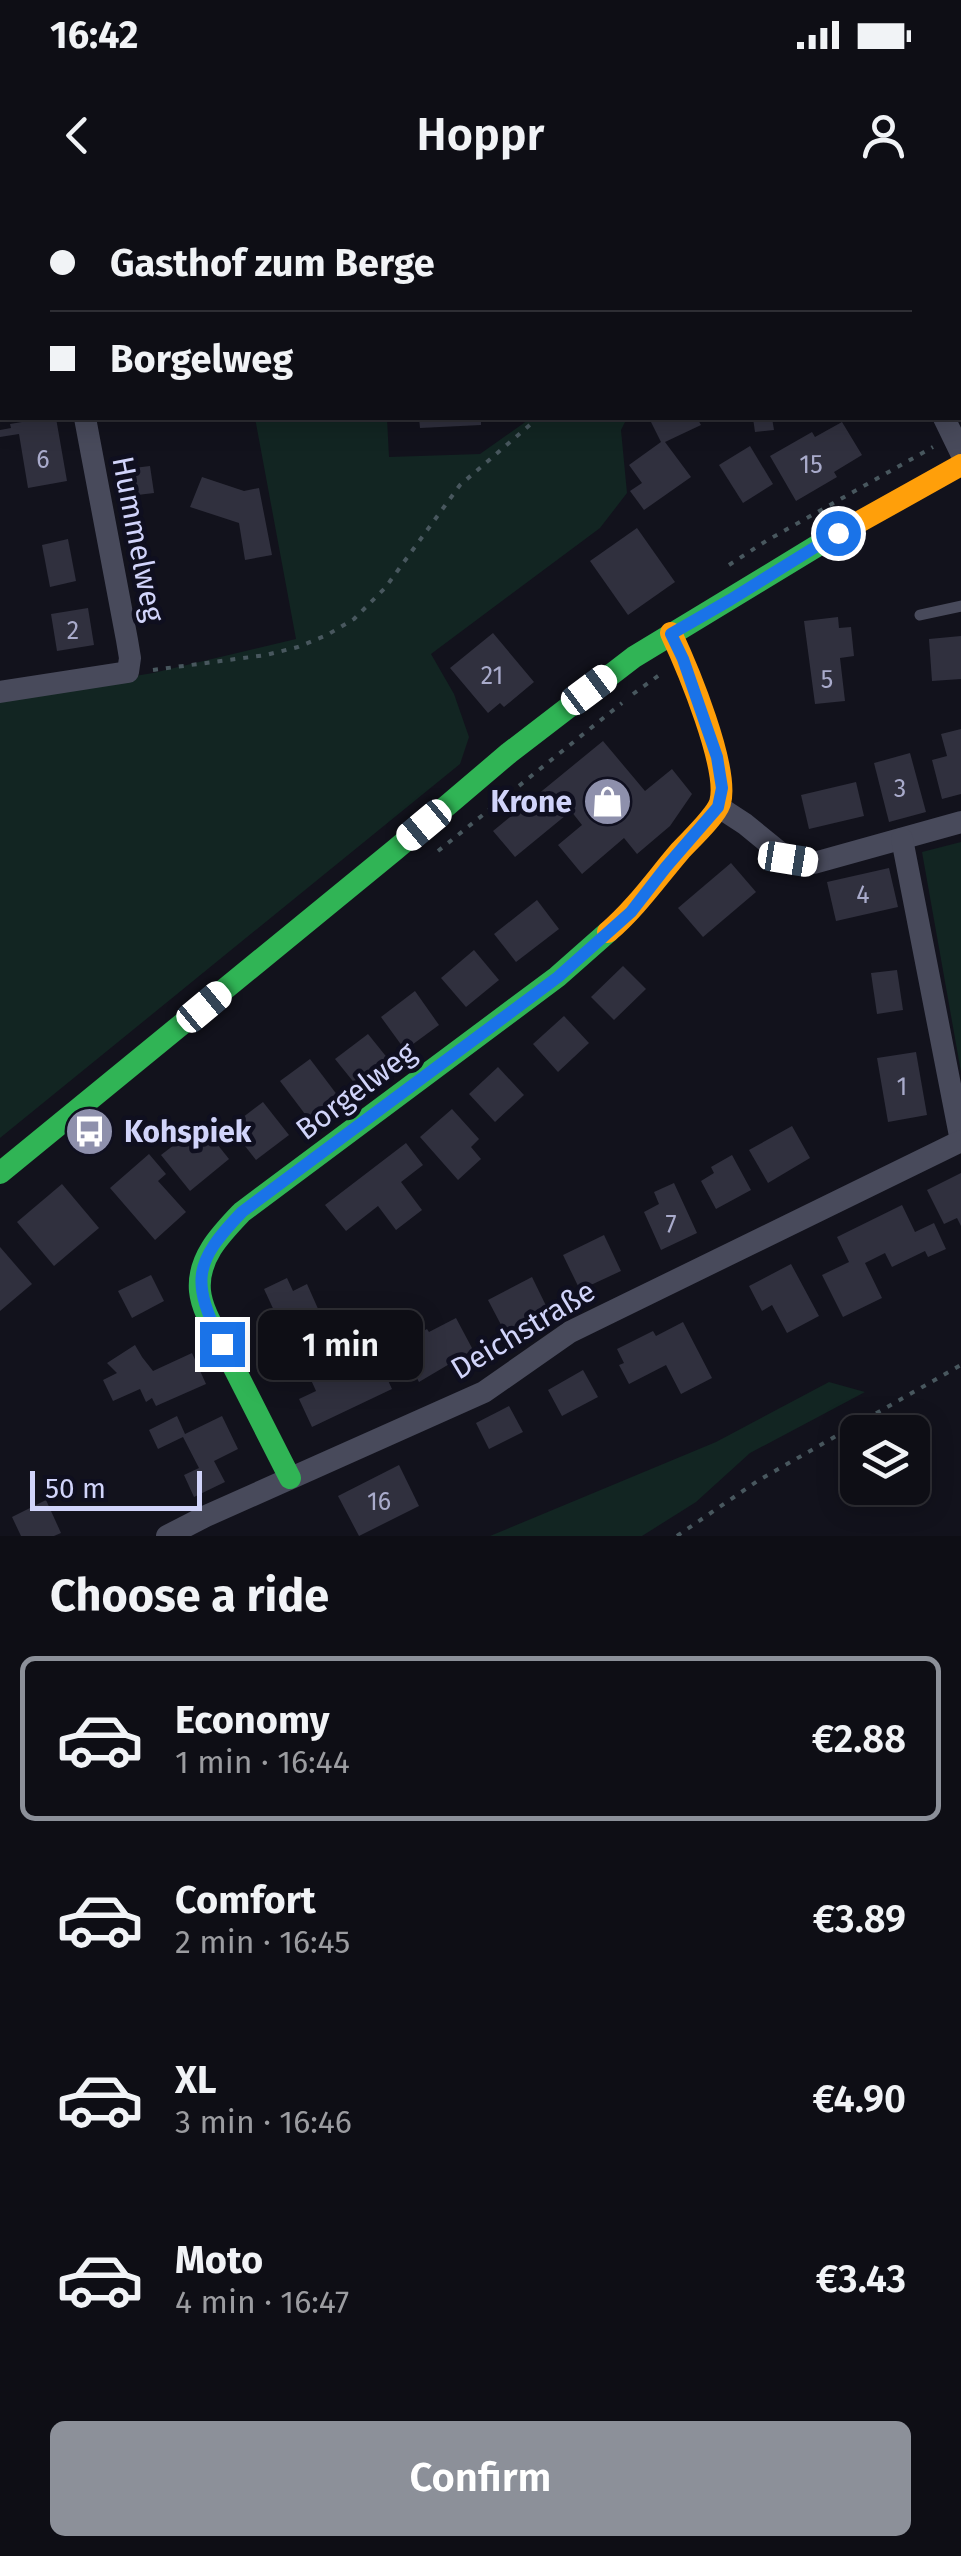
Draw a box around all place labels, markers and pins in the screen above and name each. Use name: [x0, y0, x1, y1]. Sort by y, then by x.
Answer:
shop icon: Krone: [581, 776, 633, 828]
place label: Krone: [490, 784, 572, 820]
bus stop icon: Kohspiek: [63, 1106, 115, 1158]
place label: Kohspiek: [124, 1114, 252, 1150]

